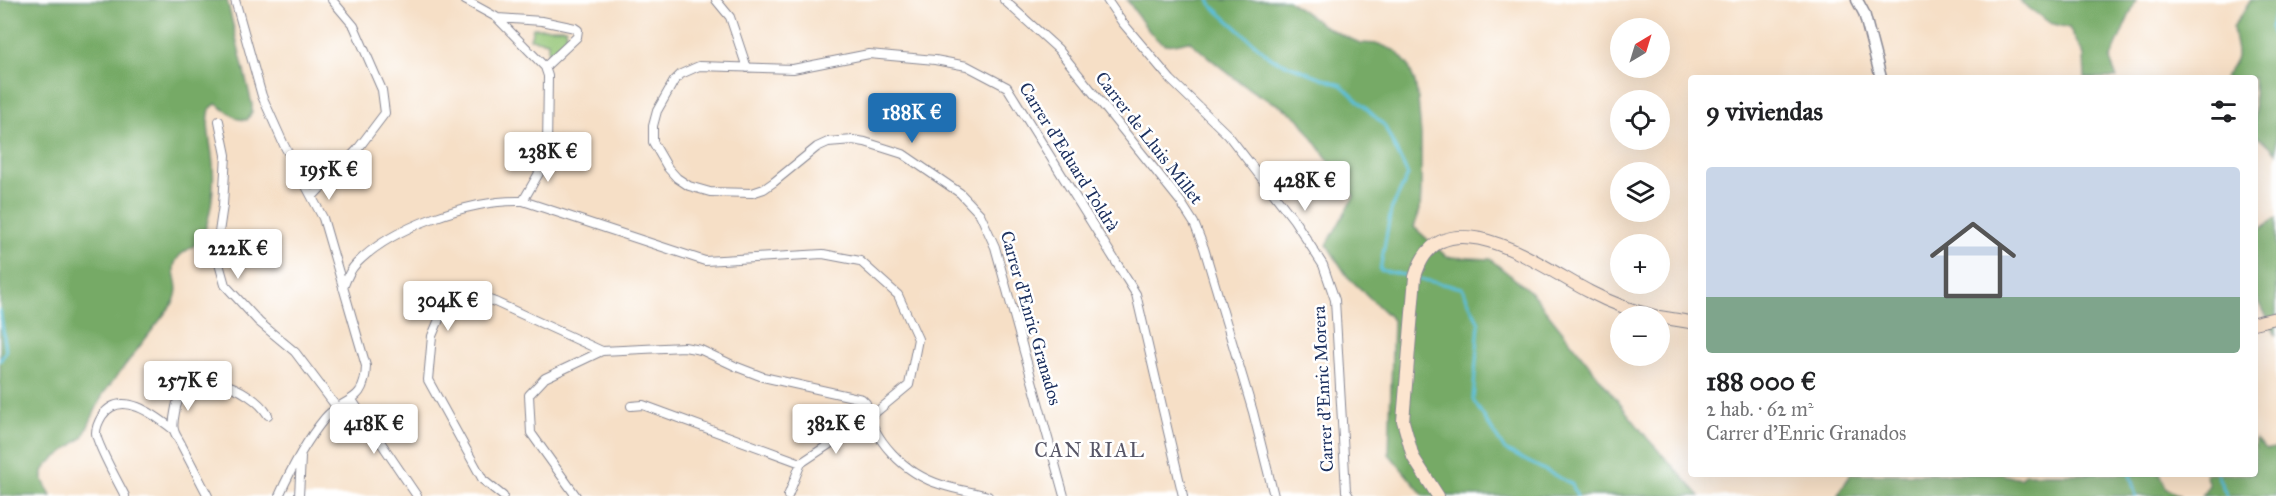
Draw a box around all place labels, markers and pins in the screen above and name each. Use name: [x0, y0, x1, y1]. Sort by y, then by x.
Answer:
pin: 188K €: [863, 93, 961, 144]
pin: 238K €: [499, 132, 597, 183]
pin: 195K €: [280, 150, 378, 201]
pin: 428K €: [1256, 161, 1354, 212]
pin: 222K €: [189, 229, 287, 280]
pin: 304K €: [399, 281, 497, 332]
pin: 257K €: [139, 361, 237, 412]
pin: 418K €: [325, 404, 423, 455]
pin: 382K €: [787, 404, 885, 455]

